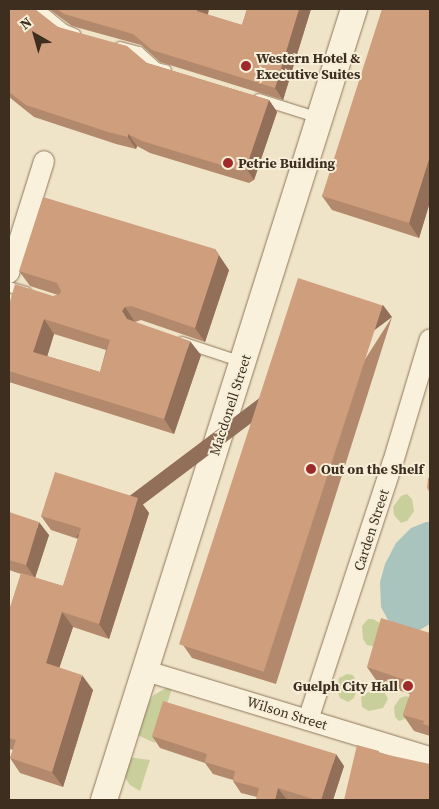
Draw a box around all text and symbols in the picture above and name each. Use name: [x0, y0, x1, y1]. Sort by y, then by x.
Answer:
north arrow: [10, 10, 60, 60]
text: N: [16, 12, 36, 34]
place label: Western Hotel & Executive Suites: [256, 50, 360, 82]
marker: Western Hotel & Executive Suites: [240, 60, 252, 72]
place label: Petrie Building: [238, 155, 335, 171]
marker: Petrie Building: [222, 157, 234, 169]
street label: Macdonell Street: [206, 352, 254, 458]
place label: Out on the Shelf: [321, 461, 424, 477]
marker: Out on the Shelf: [305, 463, 317, 475]
street label: Carden Street: [350, 487, 392, 573]
place label: Guelph City Hall: [293, 678, 398, 694]
marker: Guelph City Hall: [402, 680, 414, 692]
street label: Wilson Street: [245, 693, 329, 733]

